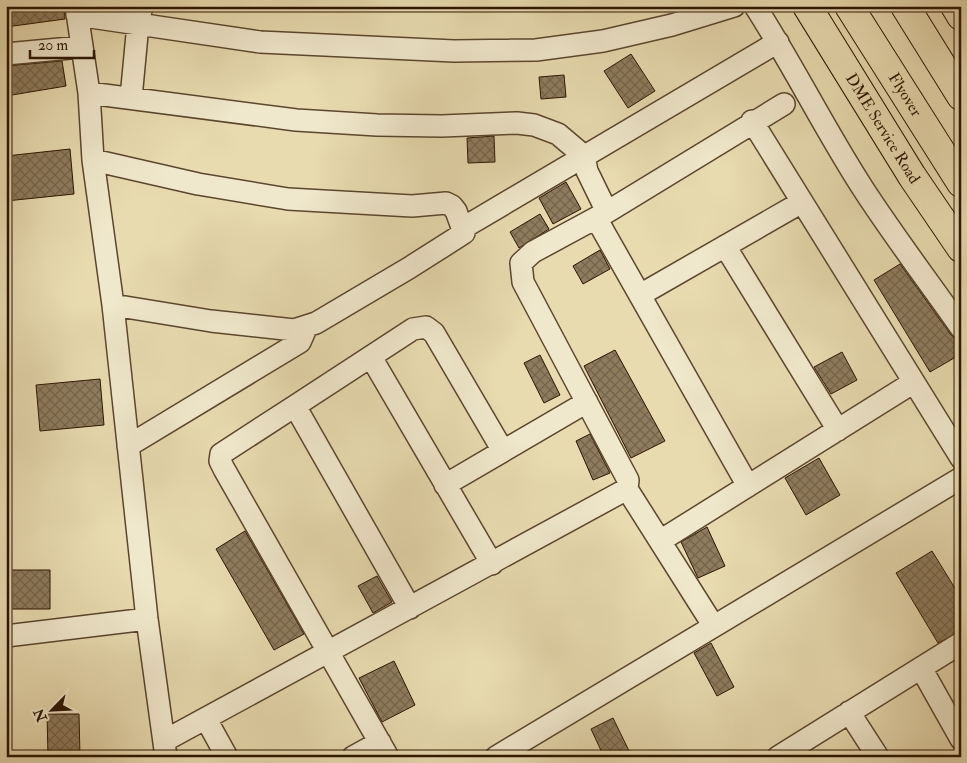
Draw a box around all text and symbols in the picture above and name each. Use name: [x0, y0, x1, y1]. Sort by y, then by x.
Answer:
scale bar: [30, 28, 94, 60]
text: 20 m: [38, 36, 68, 55]
street label: Flyover: [884, 69, 926, 120]
street label: DME Service Road: [841, 70, 924, 188]
north arrow: [28, 686, 78, 736]
text: N: [30, 705, 51, 725]

